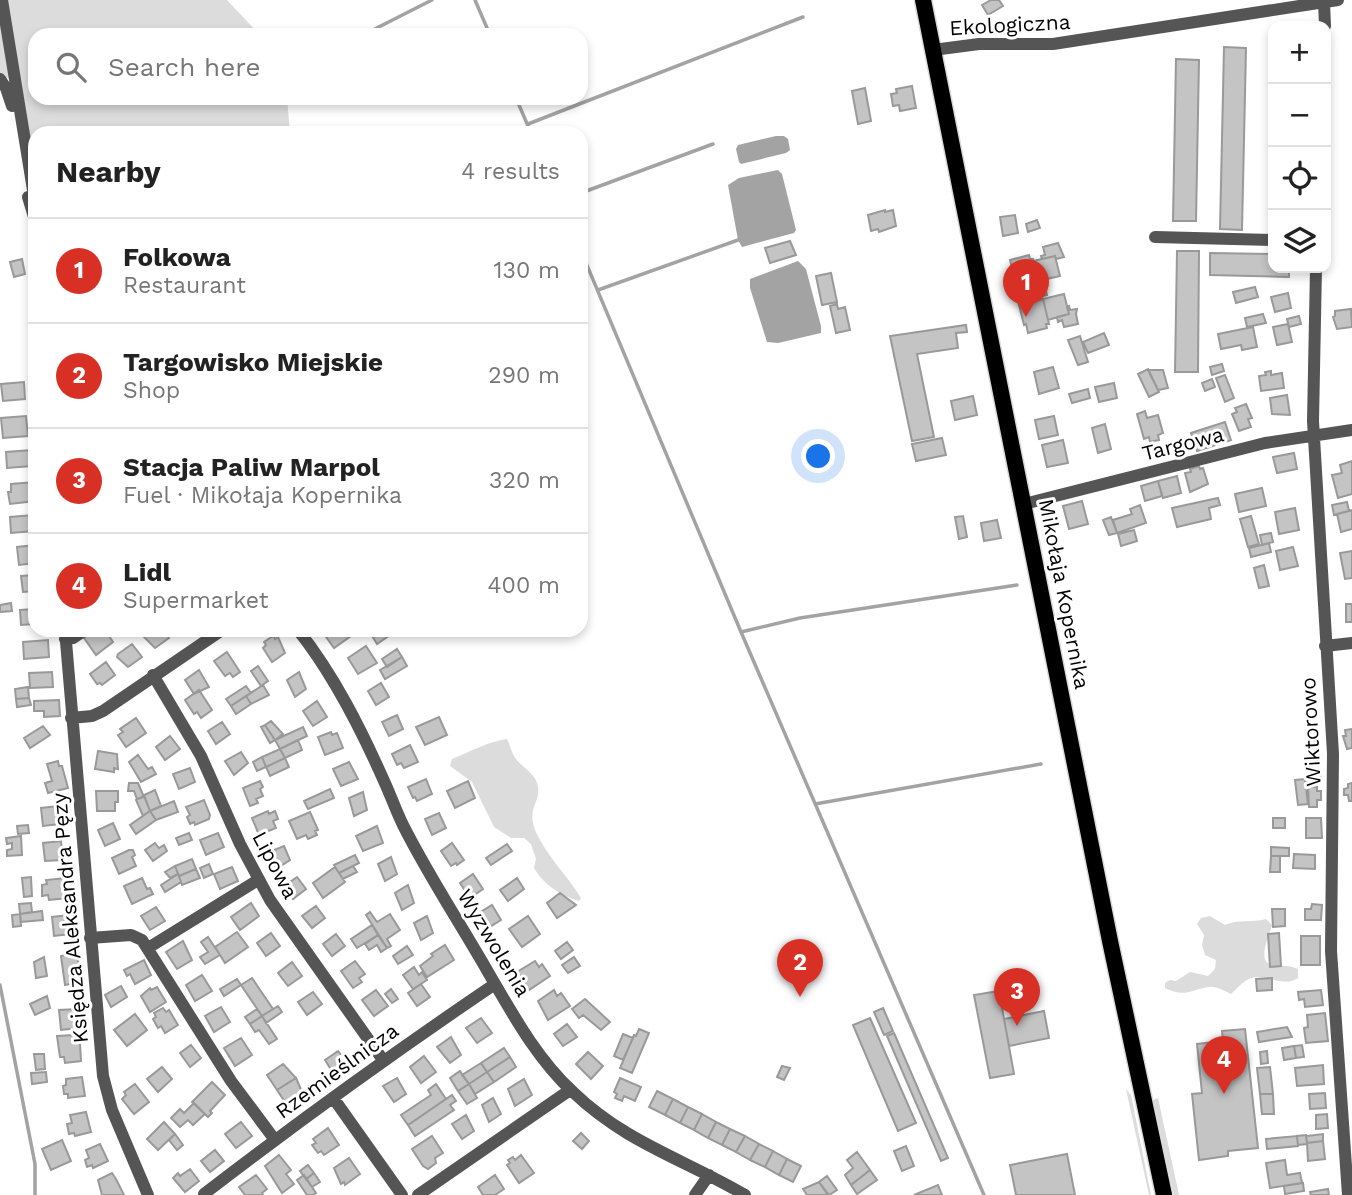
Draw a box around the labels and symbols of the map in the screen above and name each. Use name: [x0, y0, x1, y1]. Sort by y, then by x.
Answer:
street label: Ekologiczna: [949, 9, 1071, 40]
pin: 1: [1003, 259, 1049, 317]
street label: Targowa: [1140, 421, 1226, 466]
your location: [801, 439, 835, 473]
street label: Mikołaja Kopernika: [1034, 497, 1095, 691]
street label: Wiktorowo: [1295, 677, 1326, 787]
street label: Księdza Aleksandra Pęzy: [46, 792, 93, 1044]
street label: Lipowa: [247, 827, 304, 903]
street label: Wyzwolenia: [453, 884, 536, 1001]
pin: 2: [777, 939, 823, 997]
pin: 3: [994, 968, 1040, 1026]
street label: Rzemieślnicza: [270, 1018, 403, 1124]
pin: 4: [1201, 1036, 1247, 1094]

